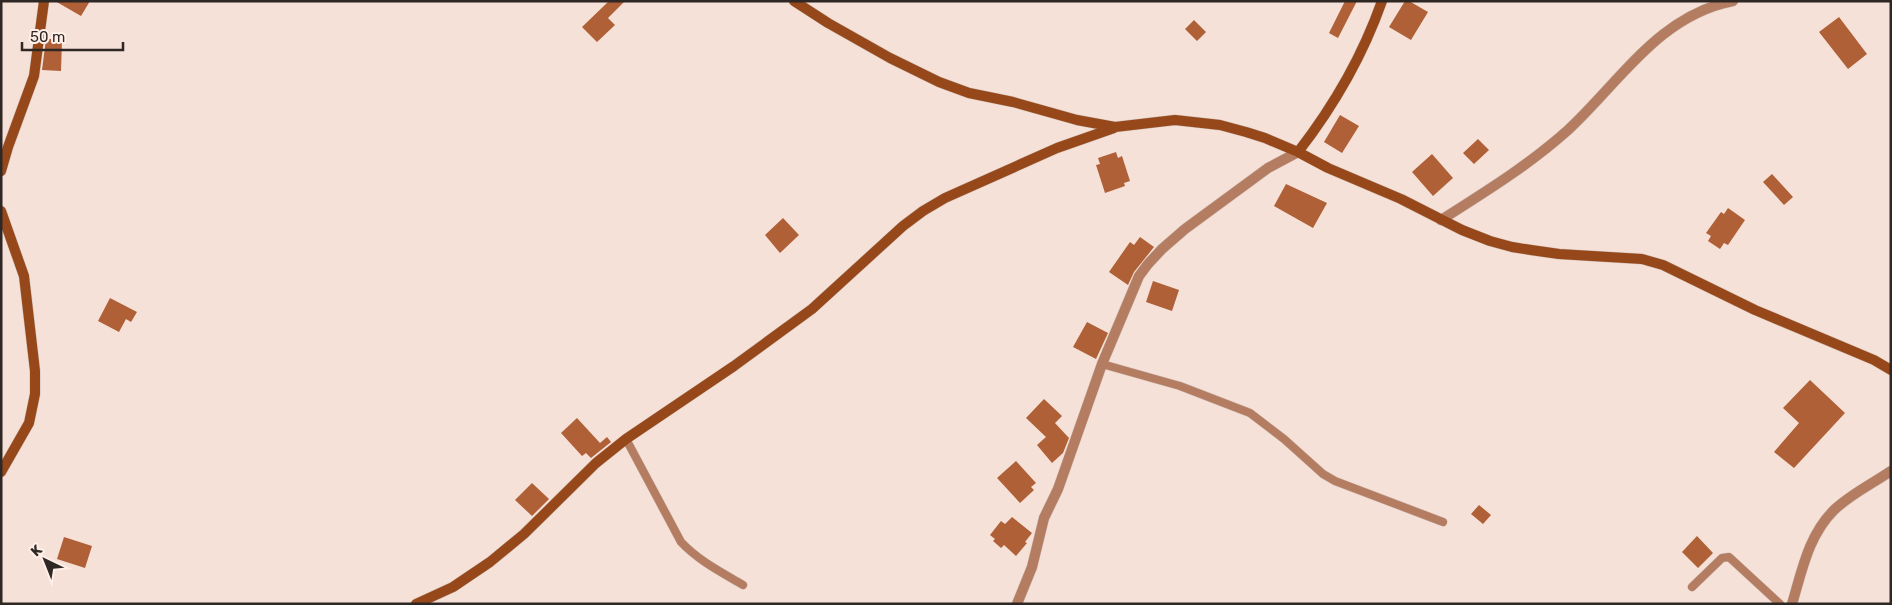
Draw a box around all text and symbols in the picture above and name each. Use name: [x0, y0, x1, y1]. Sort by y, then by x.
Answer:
scale bar: [22, 20, 124, 52]
text: 50 m: [30, 28, 65, 46]
north arrow: [20, 535, 70, 585]
text: K: [27, 541, 46, 560]

